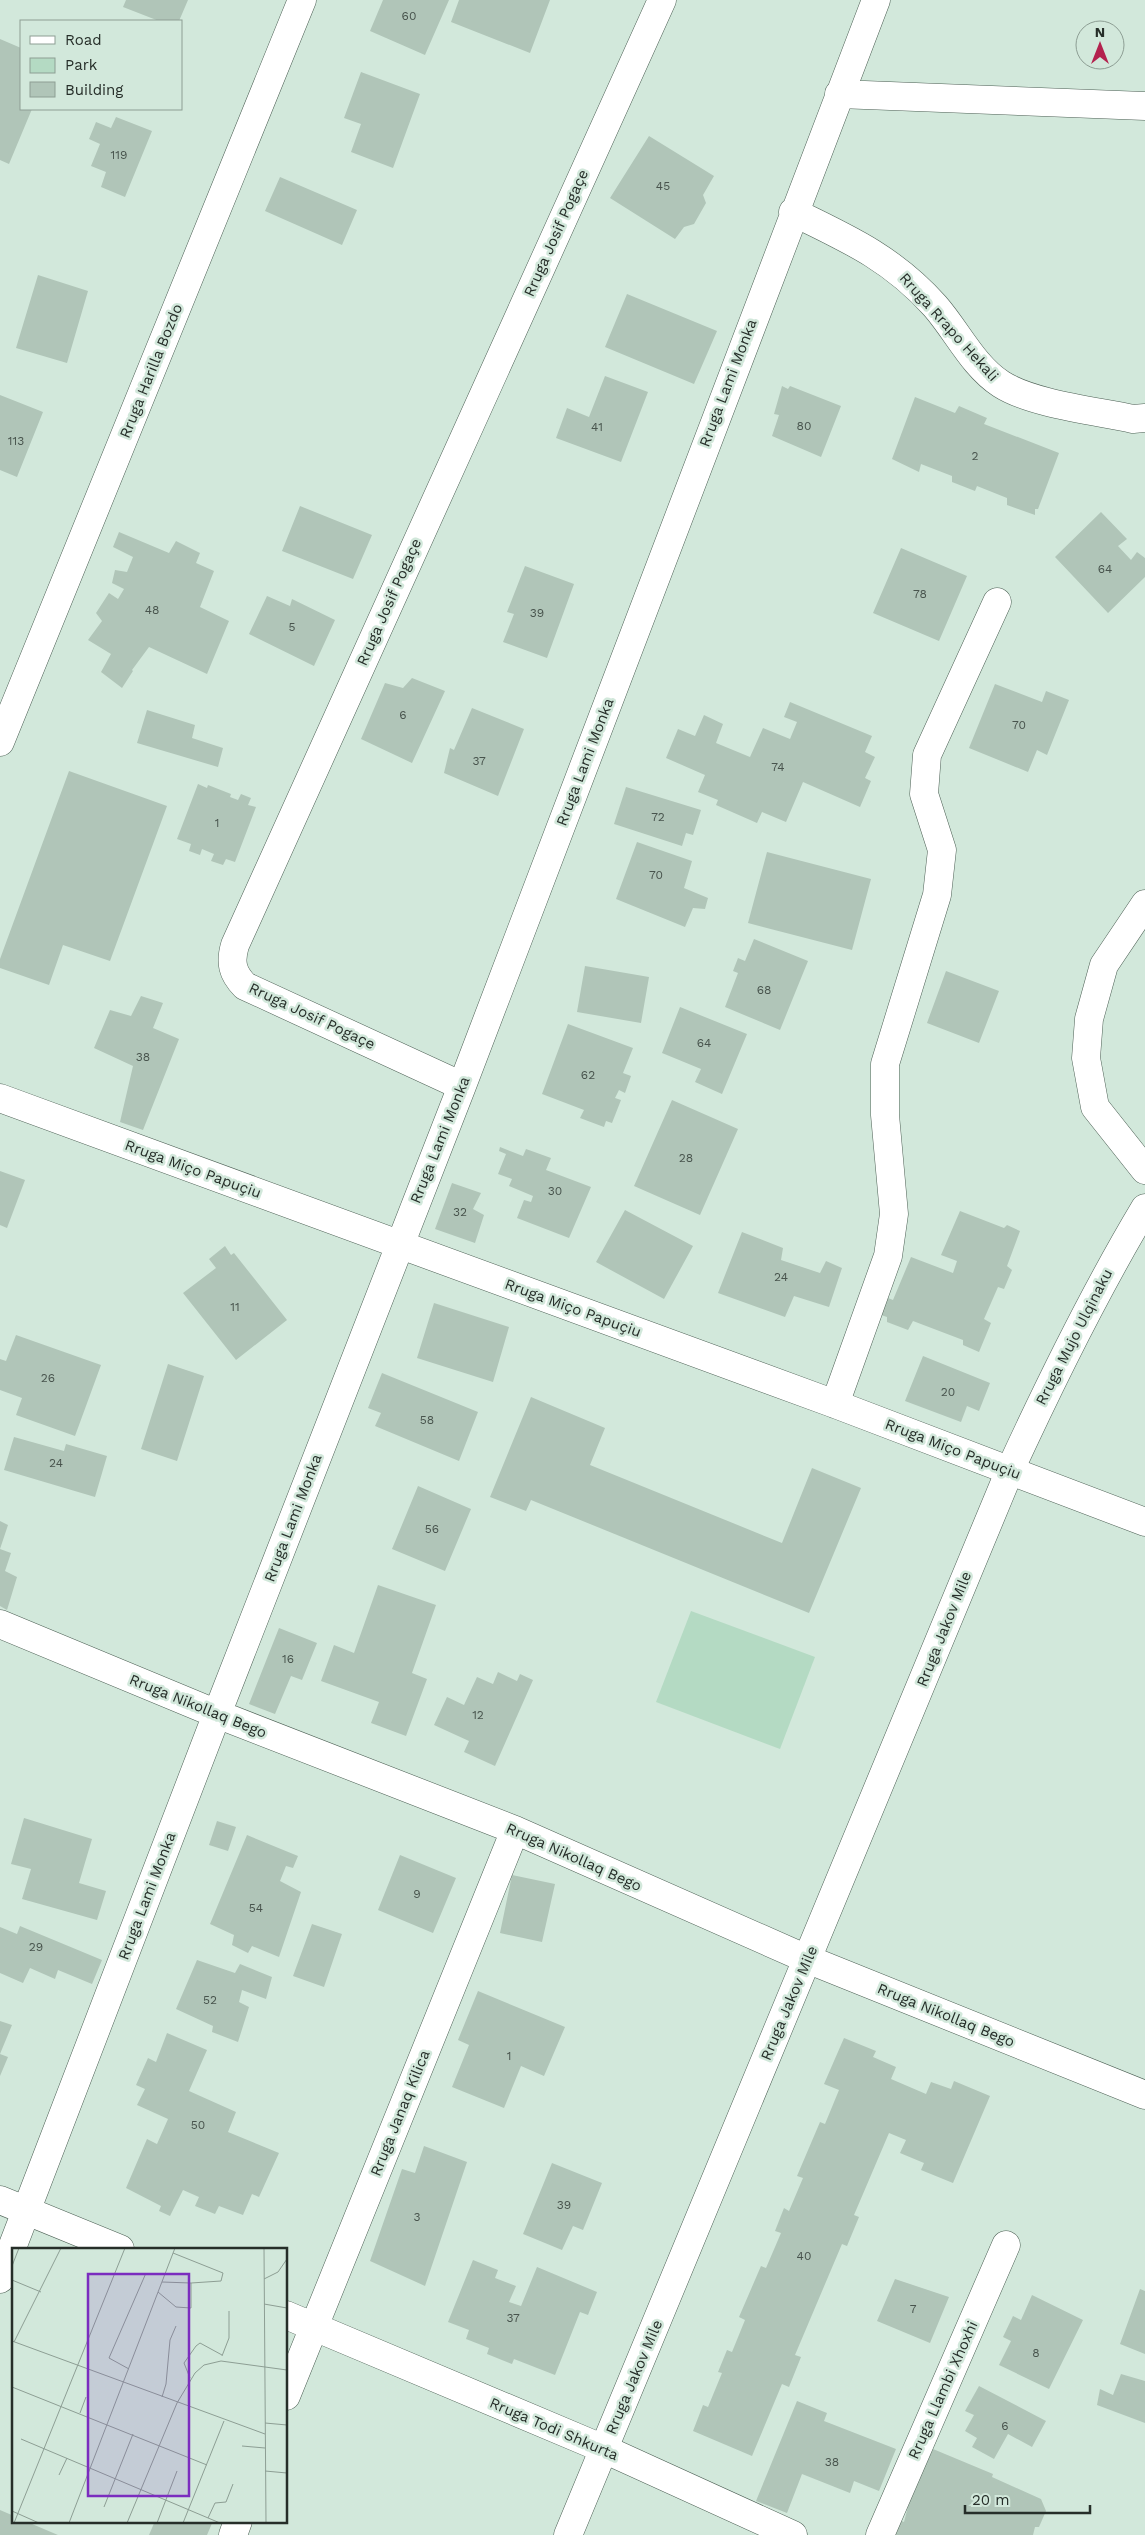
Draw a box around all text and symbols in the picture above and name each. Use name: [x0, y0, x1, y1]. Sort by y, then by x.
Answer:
house number: 60: [402, 9, 416, 23]
legend: [20, 20, 182, 110]
north arrow: [1075, 20, 1125, 70]
text: N: [1095, 24, 1105, 40]
text: Road: [65, 31, 102, 49]
text: Park: [65, 56, 98, 74]
text: Building: [65, 81, 123, 99]
house number: 119: [111, 148, 127, 162]
street label: Rruga Josif Pogaçe: [520, 167, 592, 299]
house number: 45: [656, 179, 670, 193]
street label: Rruga Rrapo Hekali: [896, 269, 1002, 385]
street label: Rruga Harilla Bozdo: [116, 301, 186, 441]
street label: Rruga Lami Monka: [695, 316, 761, 449]
house number: 80: [797, 419, 811, 433]
house number: 41: [591, 420, 603, 434]
house number: 113: [8, 434, 24, 448]
house number: 2: [972, 449, 979, 463]
street label: Rruga Josif Pogaçe: [353, 536, 425, 668]
house number: 64: [1098, 562, 1112, 576]
house number: 78: [913, 587, 927, 601]
house number: 48: [145, 603, 159, 617]
house number: 39: [530, 606, 544, 620]
house number: 5: [289, 620, 296, 634]
street label: Rruga Lami Monka: [552, 695, 618, 828]
house number: 6: [399, 708, 407, 722]
house number: 70: [1012, 718, 1026, 732]
house number: 37: [472, 754, 486, 768]
house number: 74: [771, 760, 785, 774]
house number: 72: [651, 810, 665, 824]
house number: 1: [215, 816, 219, 830]
house number: 70: [649, 868, 663, 882]
street label: Rruga Josif Pogaçe: [246, 979, 378, 1053]
house number: 68: [757, 983, 771, 997]
house number: 64: [697, 1036, 711, 1050]
house number: 38: [136, 1050, 150, 1064]
house number: 62: [581, 1068, 595, 1082]
street label: Rruga Lami Monka: [406, 1073, 474, 1206]
street label: Rruga Miço Papuçiu: [122, 1136, 264, 1202]
house number: 28: [679, 1151, 693, 1165]
house number: 30: [548, 1184, 562, 1198]
house number: 32: [453, 1205, 467, 1219]
street label: Rruga Mujo Ulqinaku: [1032, 1266, 1116, 1408]
house number: 24: [774, 1270, 788, 1284]
street label: Rruga Miço Papuçiu: [502, 1275, 644, 1341]
house number: 11: [230, 1300, 240, 1314]
house number: 26: [41, 1371, 55, 1385]
house number: 20: [941, 1385, 955, 1399]
house number: 58: [420, 1413, 434, 1427]
street label: Rruga Miço Papuçiu: [883, 1415, 1023, 1483]
street label: Rruga Lami Monka: [260, 1451, 326, 1584]
house number: 24: [49, 1456, 63, 1470]
house number: 56: [425, 1522, 439, 1536]
street label: Rruga Jakov Mile: [913, 1569, 975, 1689]
house number: 16: [282, 1652, 294, 1666]
street label: Rruga Nikollaq Bego: [127, 1670, 269, 1742]
house number: 12: [472, 1708, 484, 1722]
street label: Rruga Nikollaq Bego: [503, 1819, 645, 1895]
street label: Rruga Lami Monka: [114, 1829, 180, 1962]
house number: 9: [413, 1887, 421, 1901]
house number: 54: [249, 1901, 263, 1915]
house number: 29: [29, 1940, 43, 1954]
street label: Rruga Jakov Mile: [757, 1943, 821, 2063]
street label: Rruga Nikollaq Bego: [875, 1979, 1017, 2051]
house number: 52: [203, 1993, 217, 2007]
street label: Rruga Janaq Kilica: [366, 2047, 434, 2179]
house number: 1: [507, 2049, 511, 2063]
house number: 50: [191, 2118, 205, 2132]
house number: 39: [557, 2198, 571, 2212]
house number: 3: [414, 2210, 421, 2224]
inset map: [12, 2248, 288, 2522]
house number: 40: [797, 2249, 811, 2263]
house number: 7: [910, 2302, 917, 2316]
house number: 37: [506, 2311, 520, 2325]
street label: Rruga Jakov Mile: [602, 2317, 666, 2437]
street label: Rruga Llambi Xhoxhi: [904, 2318, 982, 2462]
house number: 8: [1032, 2346, 1040, 2360]
street label: Rruga Todi Shkurta: [487, 2394, 622, 2464]
house number: 6: [1001, 2419, 1009, 2433]
house number: 38: [825, 2455, 839, 2469]
scale bar: [965, 2482, 1090, 2514]
text: 20 m: [972, 2491, 1010, 2509]

